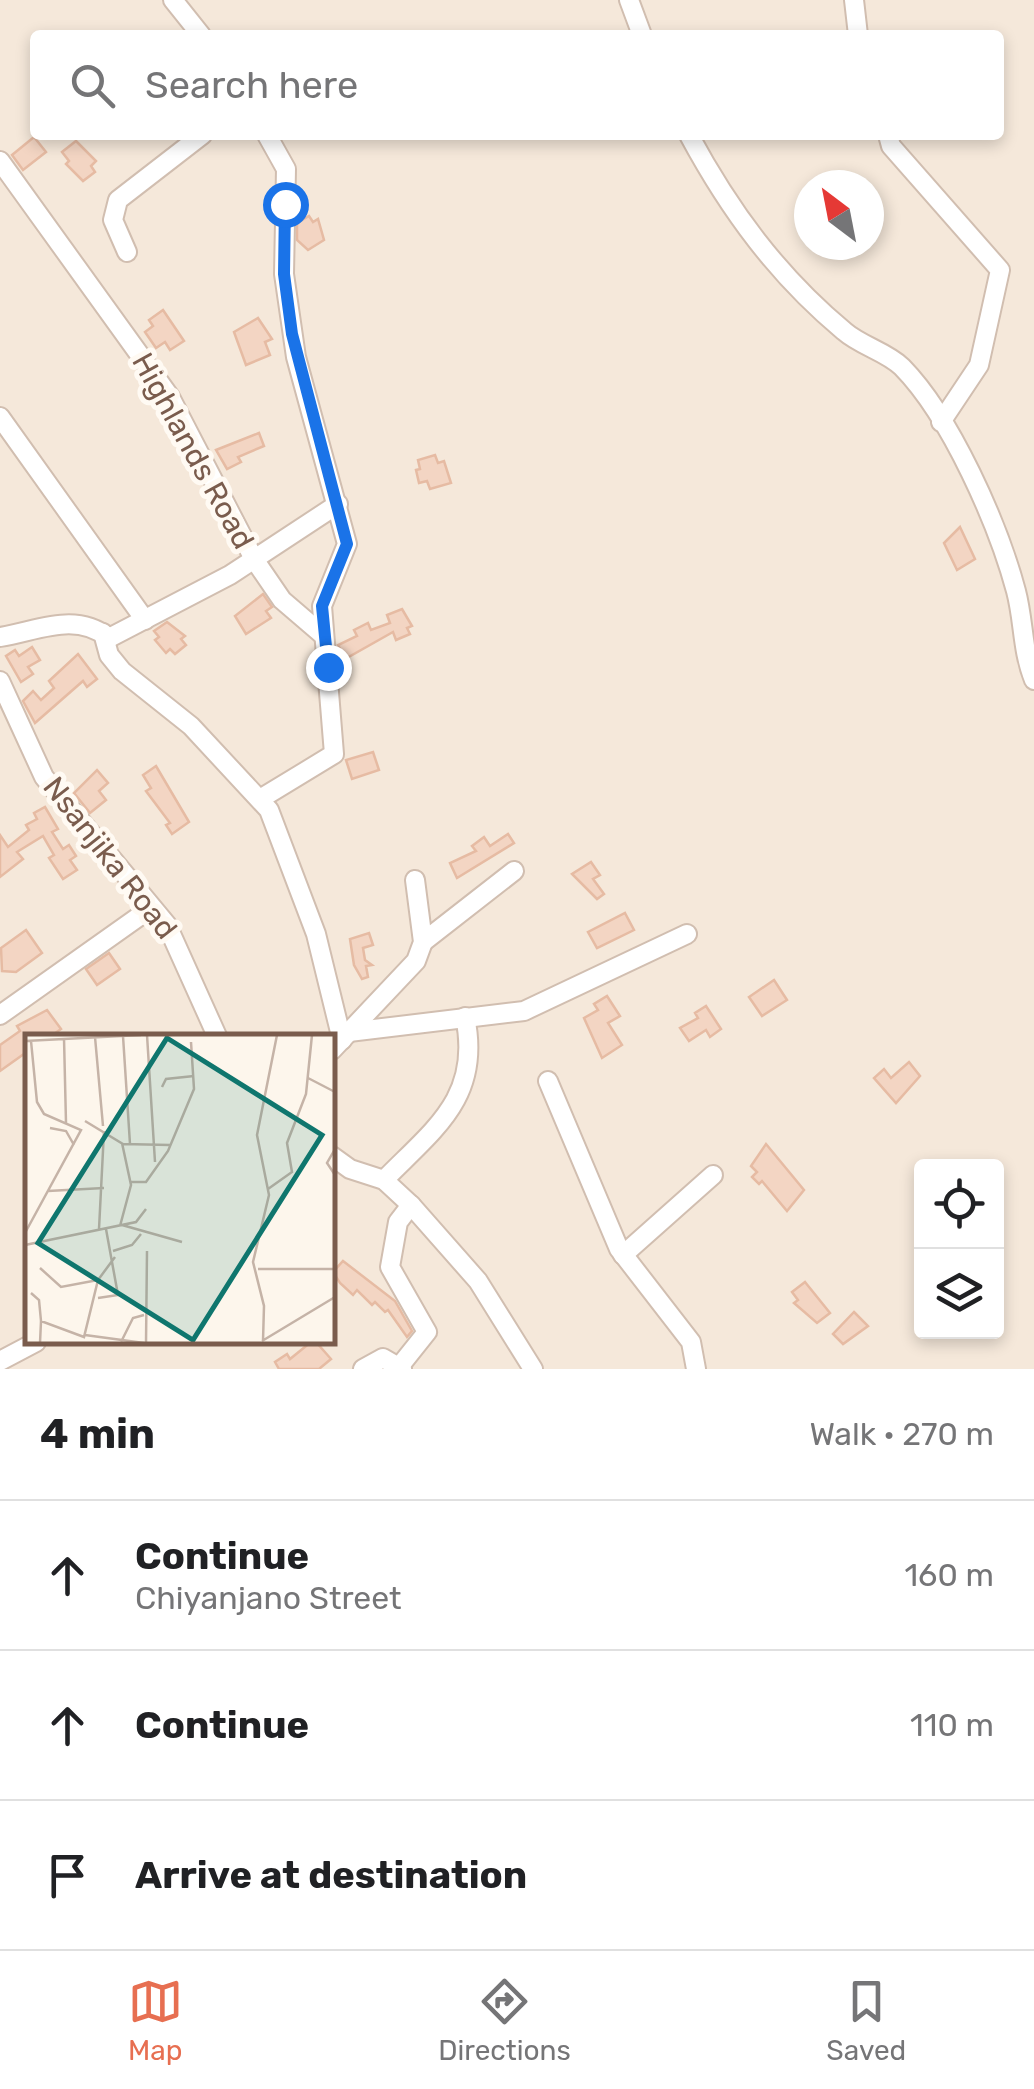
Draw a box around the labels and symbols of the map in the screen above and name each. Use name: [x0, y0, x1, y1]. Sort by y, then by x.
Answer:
north arrow: [794, 170, 884, 260]
route start: [263, 182, 309, 228]
street label: Highlands Road: [124, 347, 262, 555]
route end: [306, 645, 352, 691]
street label: Nsanjika Road: [35, 770, 185, 946]
inset map: [25, 1034, 335, 1344]

